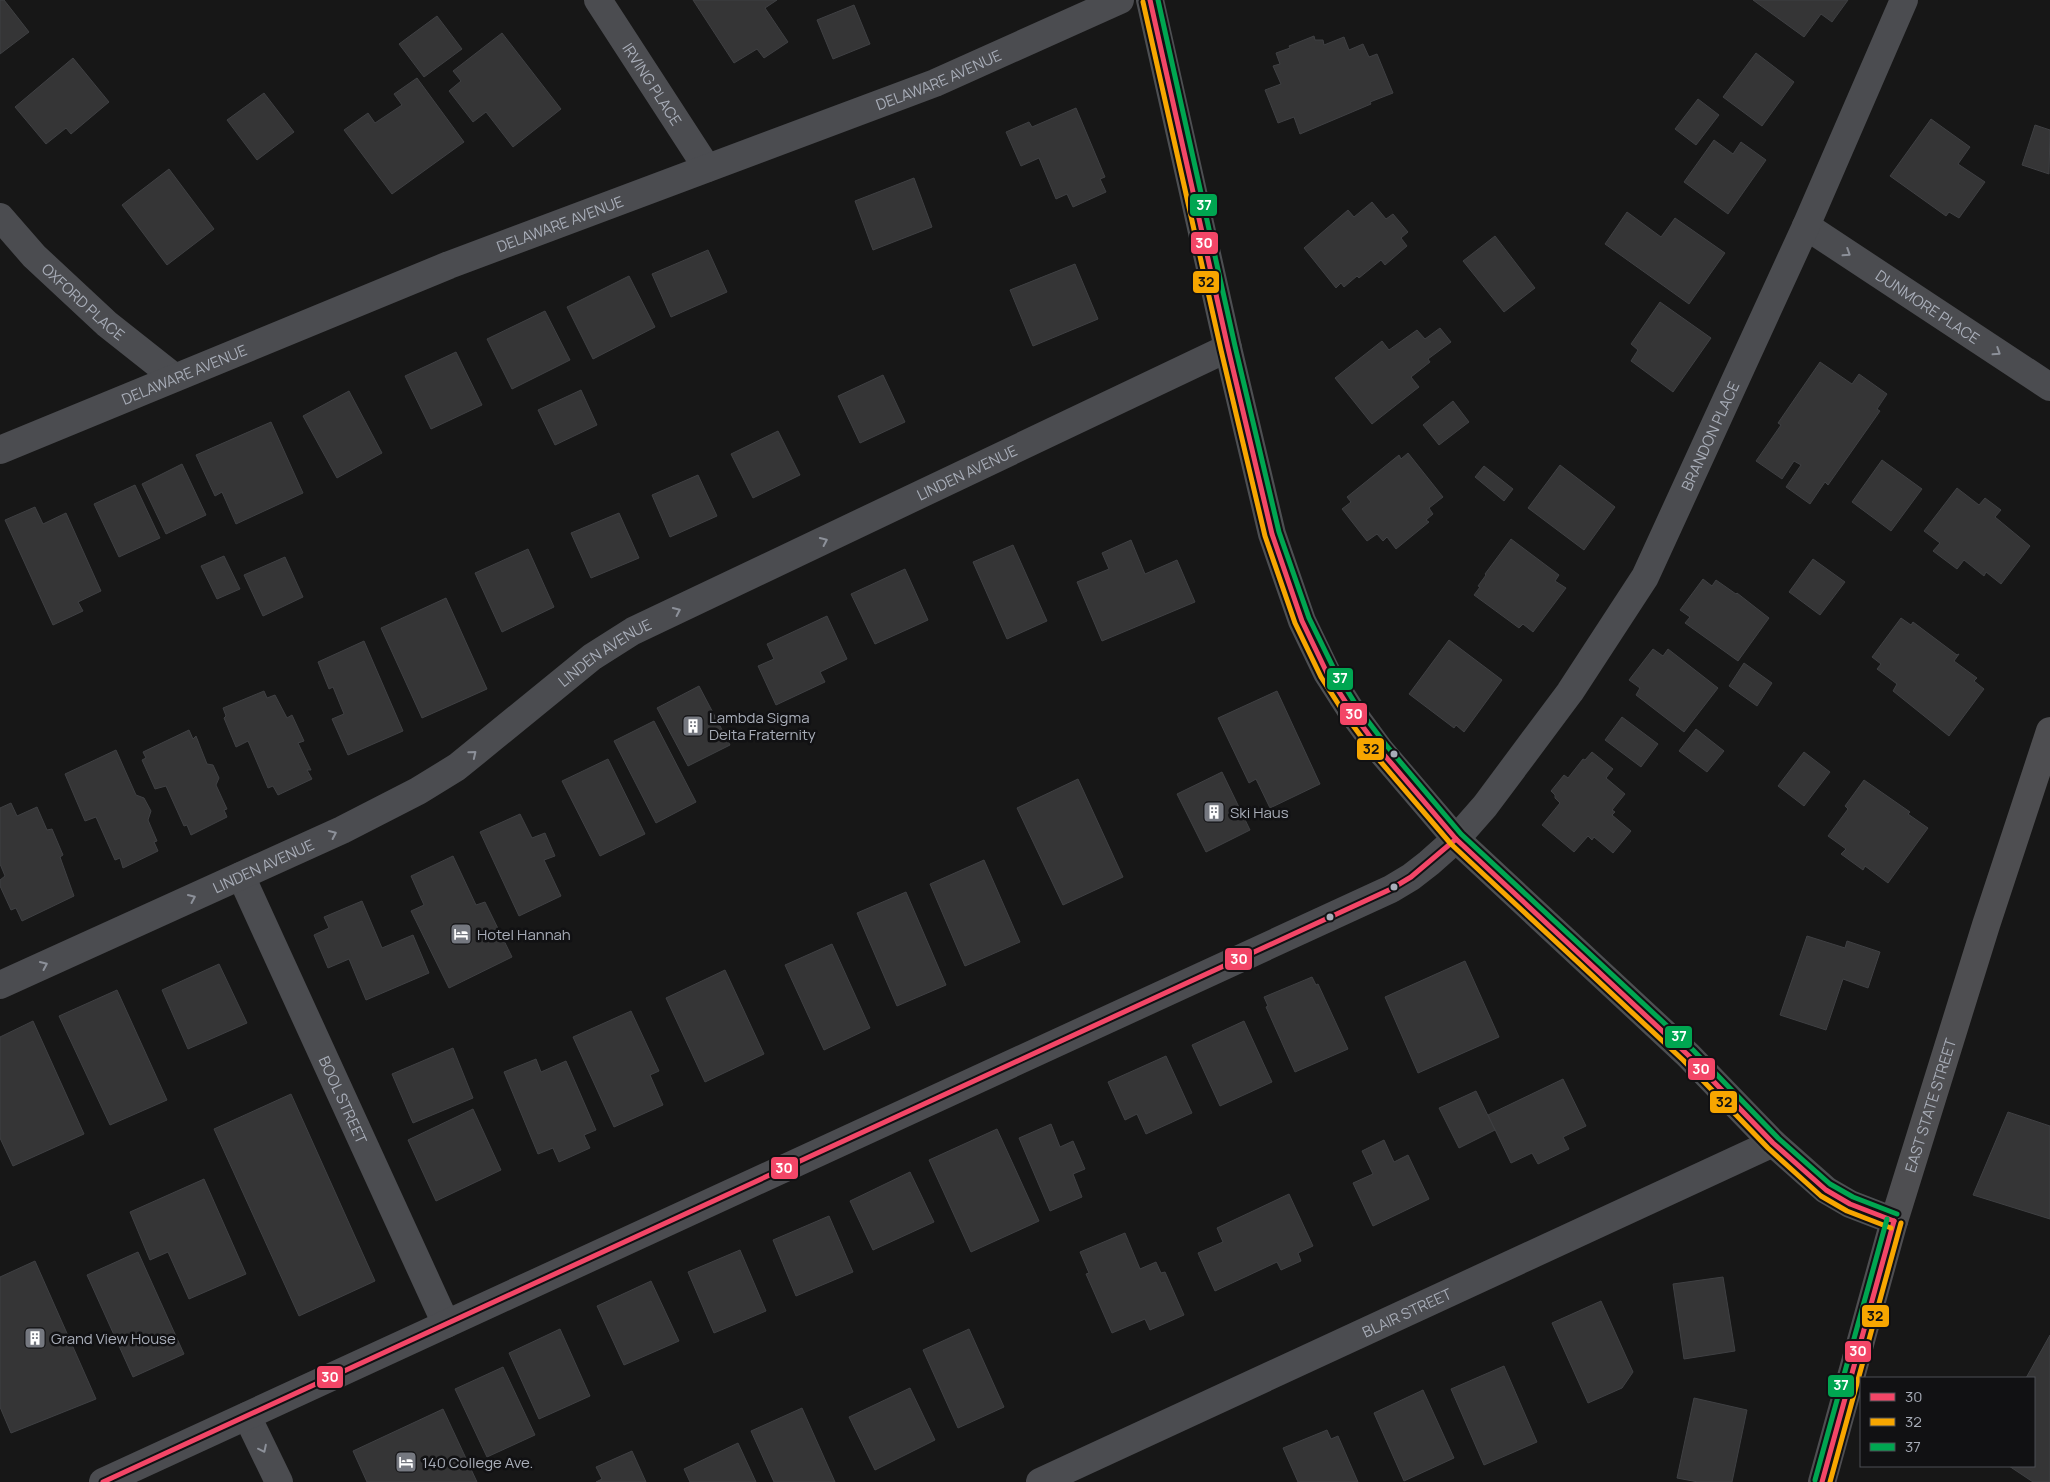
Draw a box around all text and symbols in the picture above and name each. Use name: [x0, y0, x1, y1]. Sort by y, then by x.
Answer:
street label: IRVING PLACE: [618, 38, 687, 129]
street label: DELAWARE AVENUE: [873, 44, 1004, 115]
street label: DELAWARE AVENUE: [494, 190, 626, 257]
line badge: 37: [1189, 193, 1218, 217]
text: 37: [1196, 195, 1212, 214]
line badge: 30: [1190, 231, 1219, 255]
text: 30: [1195, 233, 1213, 252]
one-way arrow: [1842, 247, 1851, 256]
street label: OXFORD PLACE: [37, 258, 129, 345]
street label: DUNMORE PLACE: [1872, 264, 1984, 348]
line badge: 32: [1192, 270, 1220, 294]
text: 32: [1198, 272, 1214, 291]
street label: DELAWARE AVENUE: [118, 339, 250, 409]
one-way arrow: [1992, 346, 2001, 355]
street label: BRANDON PLACE: [1676, 378, 1744, 494]
street label: LINDEN AVENUE: [913, 439, 1020, 505]
one-way arrow: [819, 537, 828, 547]
one-way arrow: [672, 606, 681, 617]
street label: LINDEN AVENUE: [553, 613, 655, 691]
line badge: 37: [1326, 667, 1354, 691]
text: 37: [1332, 668, 1348, 687]
line badge: 30: [1339, 702, 1368, 726]
text: 30: [1345, 704, 1363, 723]
place label: Lambda Sigma Delta Fraternity: [709, 707, 816, 745]
building icon: Lambda Sigma Delta Fraternity: [681, 714, 705, 738]
line badge: 32: [1356, 737, 1385, 761]
text: 32: [1363, 739, 1379, 758]
unlabelled marker: [1389, 749, 1399, 759]
one-way arrow: [467, 751, 476, 759]
building icon: Ski Haus: [1202, 800, 1226, 824]
place label: Ski Haus: [1230, 802, 1289, 823]
one-way arrow: [328, 830, 337, 840]
street label: LINDEN AVENUE: [209, 834, 317, 898]
unlabelled marker: [1389, 882, 1399, 892]
one-way arrow: [187, 894, 196, 904]
unlabelled marker: [1325, 912, 1335, 922]
hotel icon: Hotel Hannah: [449, 922, 473, 946]
place label: Hotel Hannah: [477, 924, 571, 945]
line badge: 30: [1224, 947, 1253, 971]
text: 30: [1230, 949, 1248, 968]
one-way arrow: [39, 960, 48, 971]
line badge: 37: [1664, 1025, 1693, 1049]
text: 37: [1671, 1026, 1687, 1045]
street label: EAST STATE STREET: [1899, 1036, 1961, 1175]
street label: BOOL STREET: [314, 1052, 373, 1147]
line badge: 30: [1687, 1057, 1716, 1081]
text: 30: [1692, 1059, 1710, 1078]
line badge: 32: [1709, 1090, 1738, 1114]
text: 32: [1716, 1092, 1732, 1111]
line badge: 30: [770, 1156, 799, 1180]
text: 30: [775, 1158, 793, 1177]
street label: BLAIR STREET: [1359, 1283, 1455, 1342]
line badge: 32: [1861, 1304, 1890, 1328]
text: 32: [1867, 1306, 1883, 1325]
building icon: Grand View House: [23, 1326, 47, 1350]
place label: Grand View House: [51, 1328, 176, 1349]
line badge: 30: [1844, 1340, 1872, 1363]
text: 30: [1849, 1341, 1867, 1360]
line badge: 30: [316, 1365, 344, 1389]
text: 30: [321, 1367, 339, 1386]
line badge: 37: [1827, 1374, 1855, 1398]
text: 37: [1833, 1375, 1849, 1394]
legend: [1860, 1377, 2035, 1467]
text: 30: [1905, 1386, 1922, 1407]
text: 32: [1905, 1411, 1922, 1432]
text: 37: [1905, 1436, 1921, 1457]
one-way arrow: [257, 1444, 268, 1453]
hotel icon: 140 College Ave.: [394, 1450, 418, 1474]
place label: 140 College Ave.: [422, 1452, 533, 1473]

